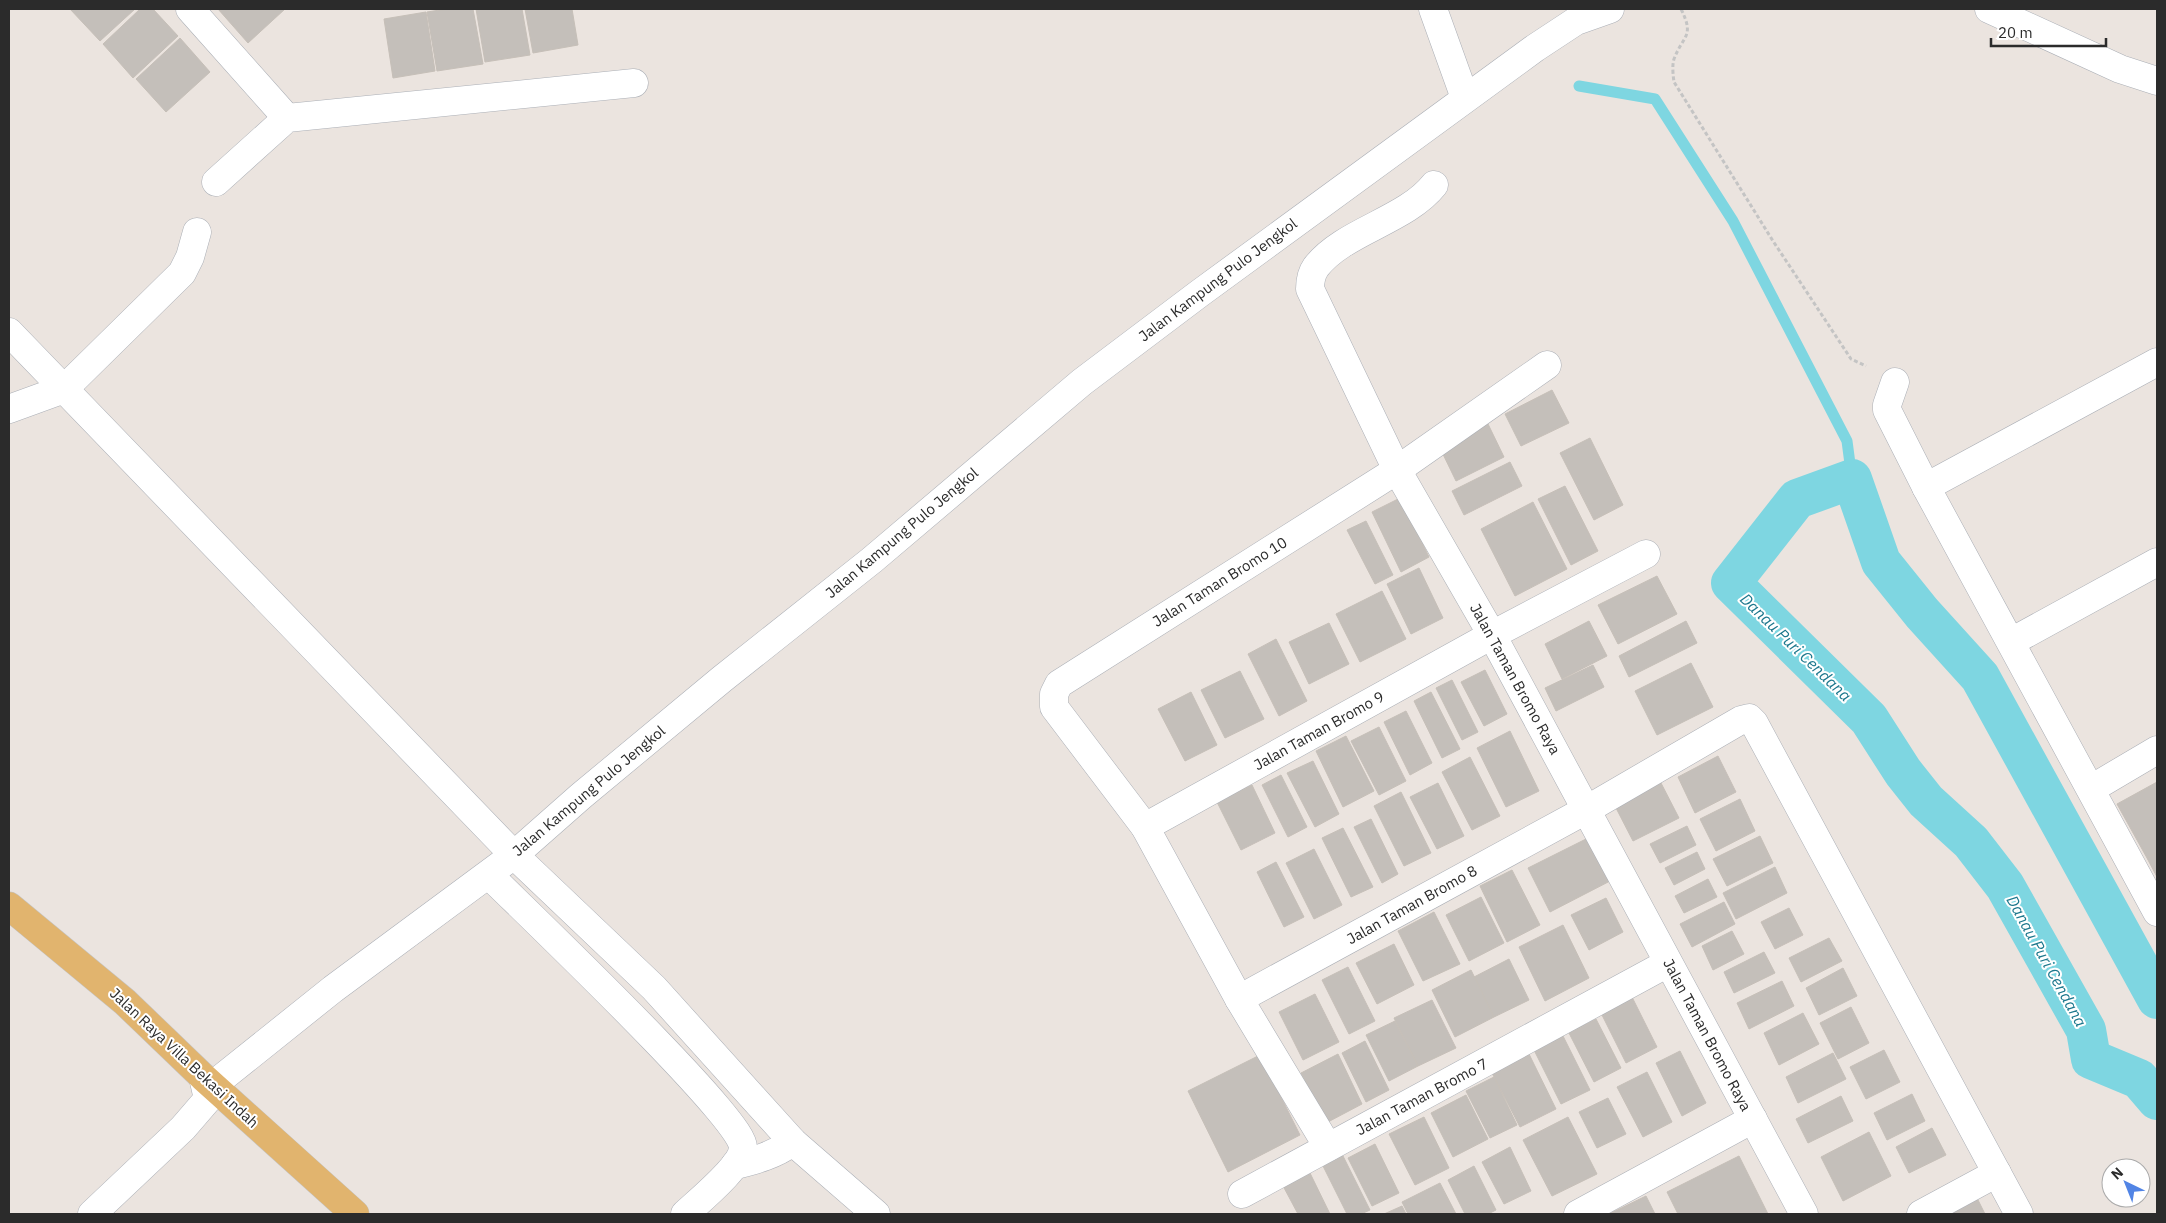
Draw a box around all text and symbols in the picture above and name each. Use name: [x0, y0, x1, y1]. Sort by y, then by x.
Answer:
scale bar: [1991, 15, 2106, 47]
text: 20 m: [1998, 23, 2033, 42]
street label: Jalan Kampung Pulo Jengkol: [1135, 214, 1301, 345]
street label: Jalan Kampung Pulo Jengkol: [821, 463, 982, 602]
street label: Jalan Taman Bromo 10: [1149, 532, 1291, 631]
water label: Danau Puri Cendana: [1736, 589, 1856, 705]
street label: Jalan Taman Bromo Raya: [1466, 600, 1565, 758]
street label: Jalan Taman Bromo 9: [1250, 687, 1387, 774]
street label: Jalan Kampung Pulo Jengkol: [508, 721, 669, 860]
street label: Jalan Taman Bromo 8: [1343, 861, 1480, 948]
water label: Danau Puri Cendana: [2003, 892, 2091, 1030]
street label: Jalan Taman Bromo Raya: [1659, 955, 1756, 1114]
street label: Jalan Raya Villa Bekasi Indah: [106, 984, 263, 1132]
street label: Jalan Taman Bromo 7: [1353, 1054, 1491, 1139]
north arrow: [2101, 1158, 2151, 1208]
text: N: [2107, 1163, 2127, 1184]

